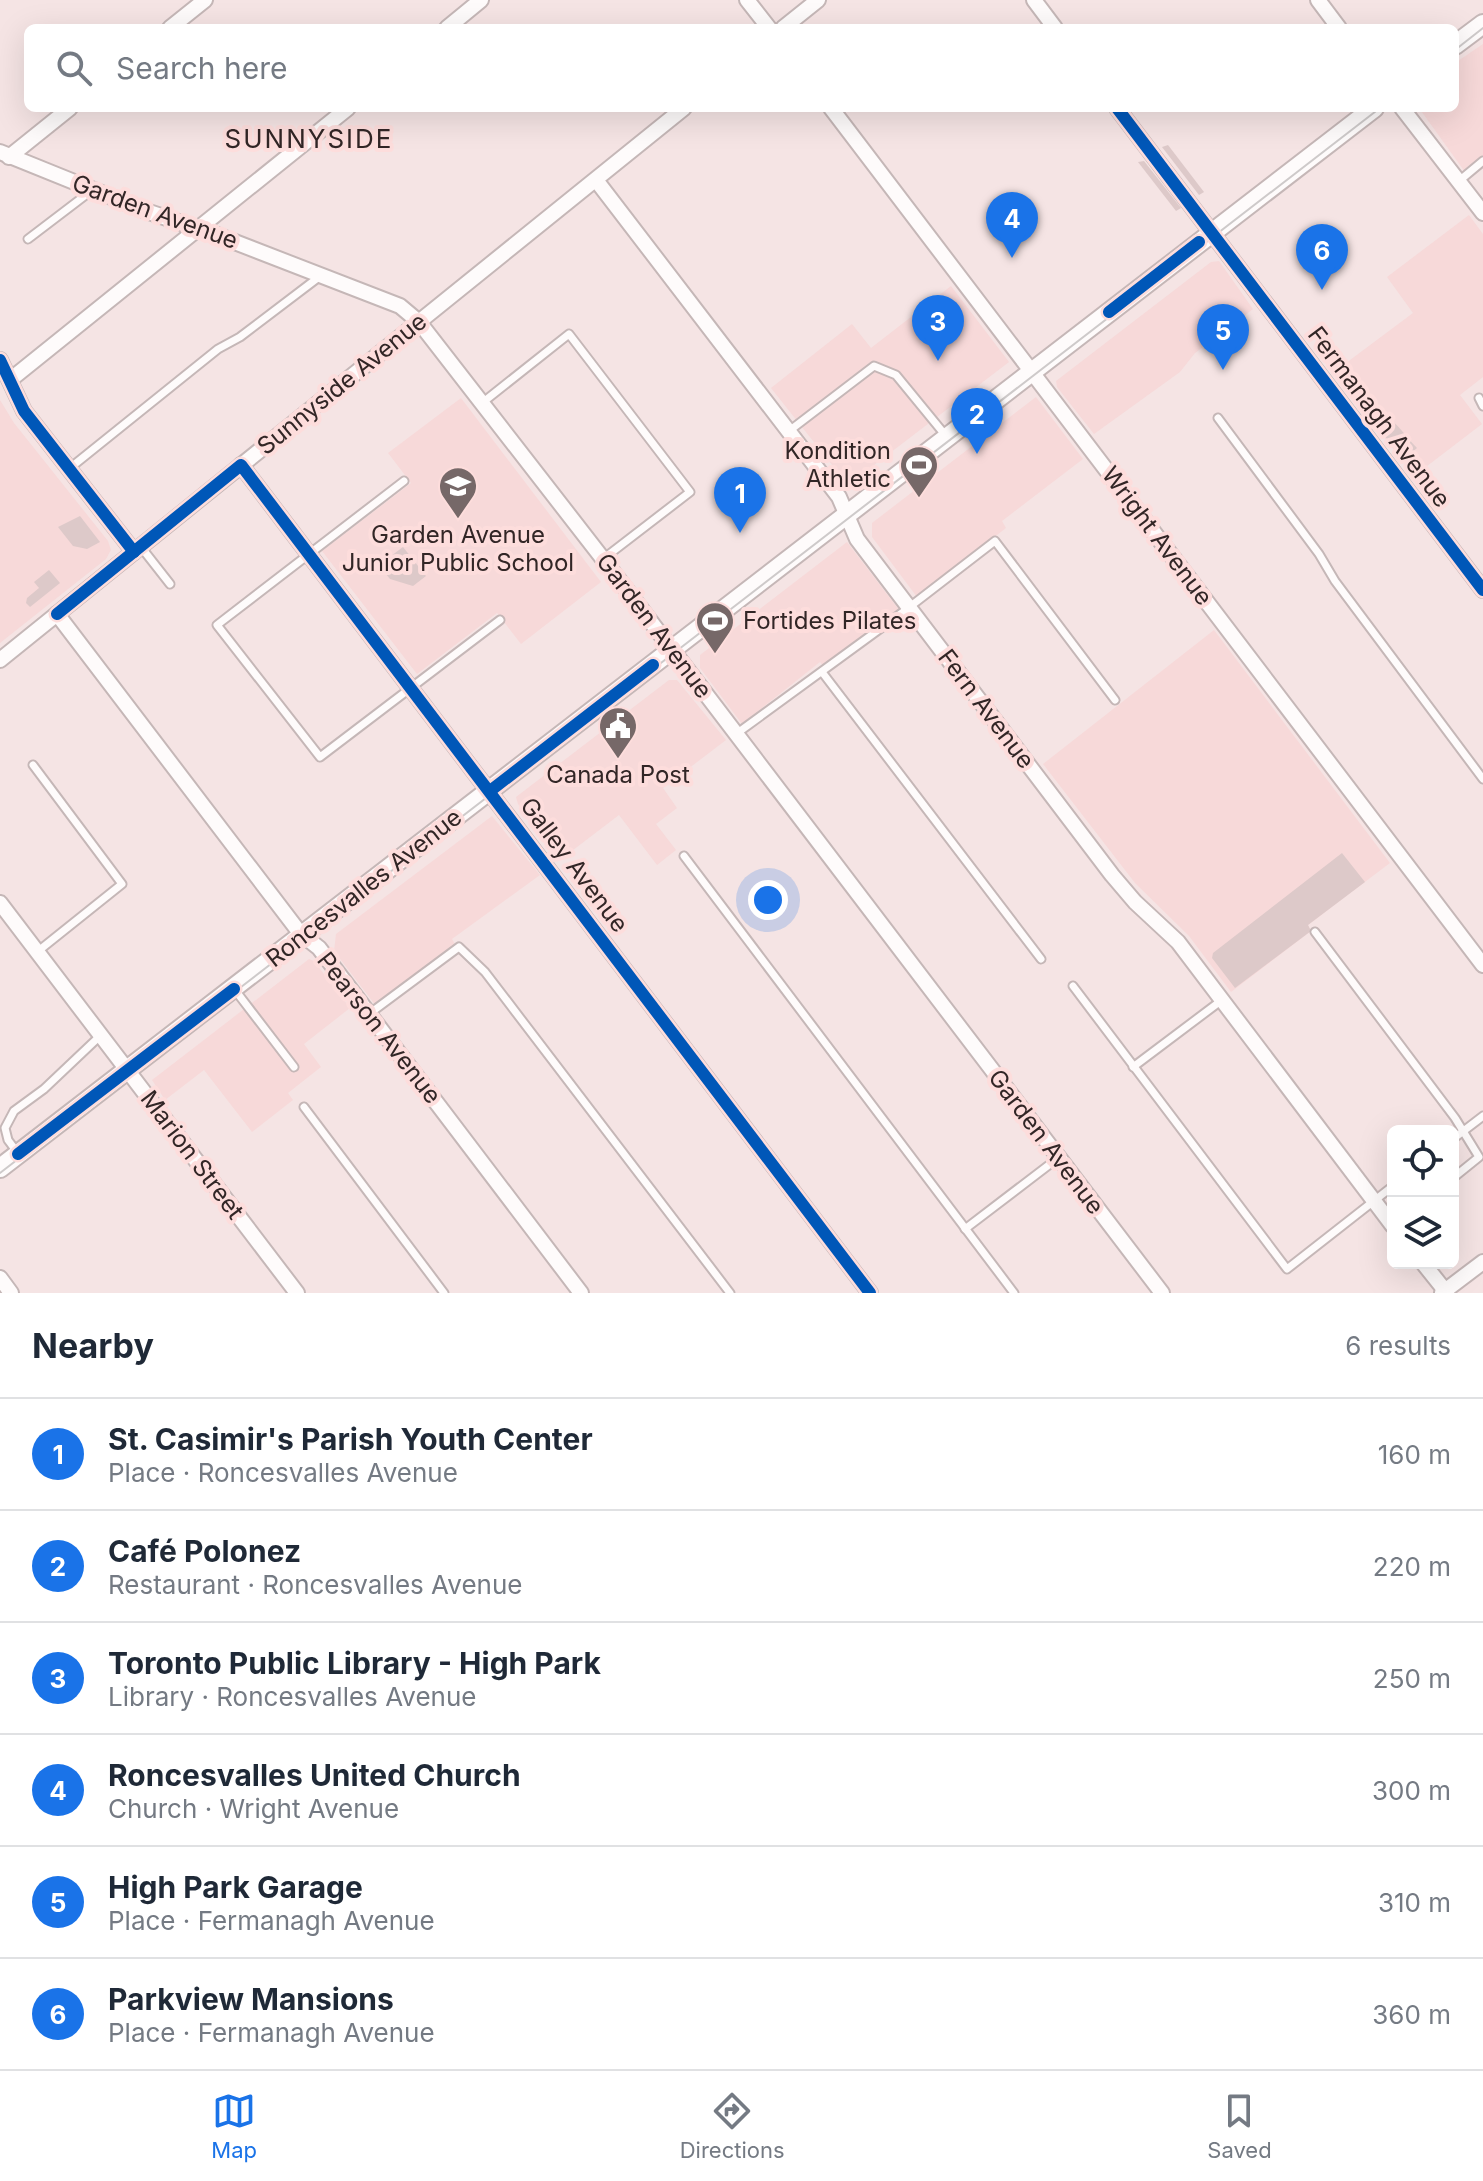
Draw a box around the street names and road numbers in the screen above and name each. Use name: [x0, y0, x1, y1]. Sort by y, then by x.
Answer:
street label: Garden Avenue: [68, 168, 242, 255]
street label: Sunnyside Avenue: [251, 306, 432, 461]
street label: Fermanagh Avenue: [1302, 321, 1457, 513]
street label: Wright Avenue: [1096, 461, 1219, 611]
street label: Garden Avenue: [590, 548, 718, 704]
street label: Fern Avenue: [932, 643, 1041, 774]
street label: Galley Avenue: [514, 792, 634, 938]
street label: Roncesvalles Avenue: [260, 802, 467, 973]
street label: Pearson Avenue: [311, 946, 448, 1109]
street label: Garden Avenue: [982, 1064, 1110, 1220]
street label: Marion Street: [135, 1085, 250, 1225]

